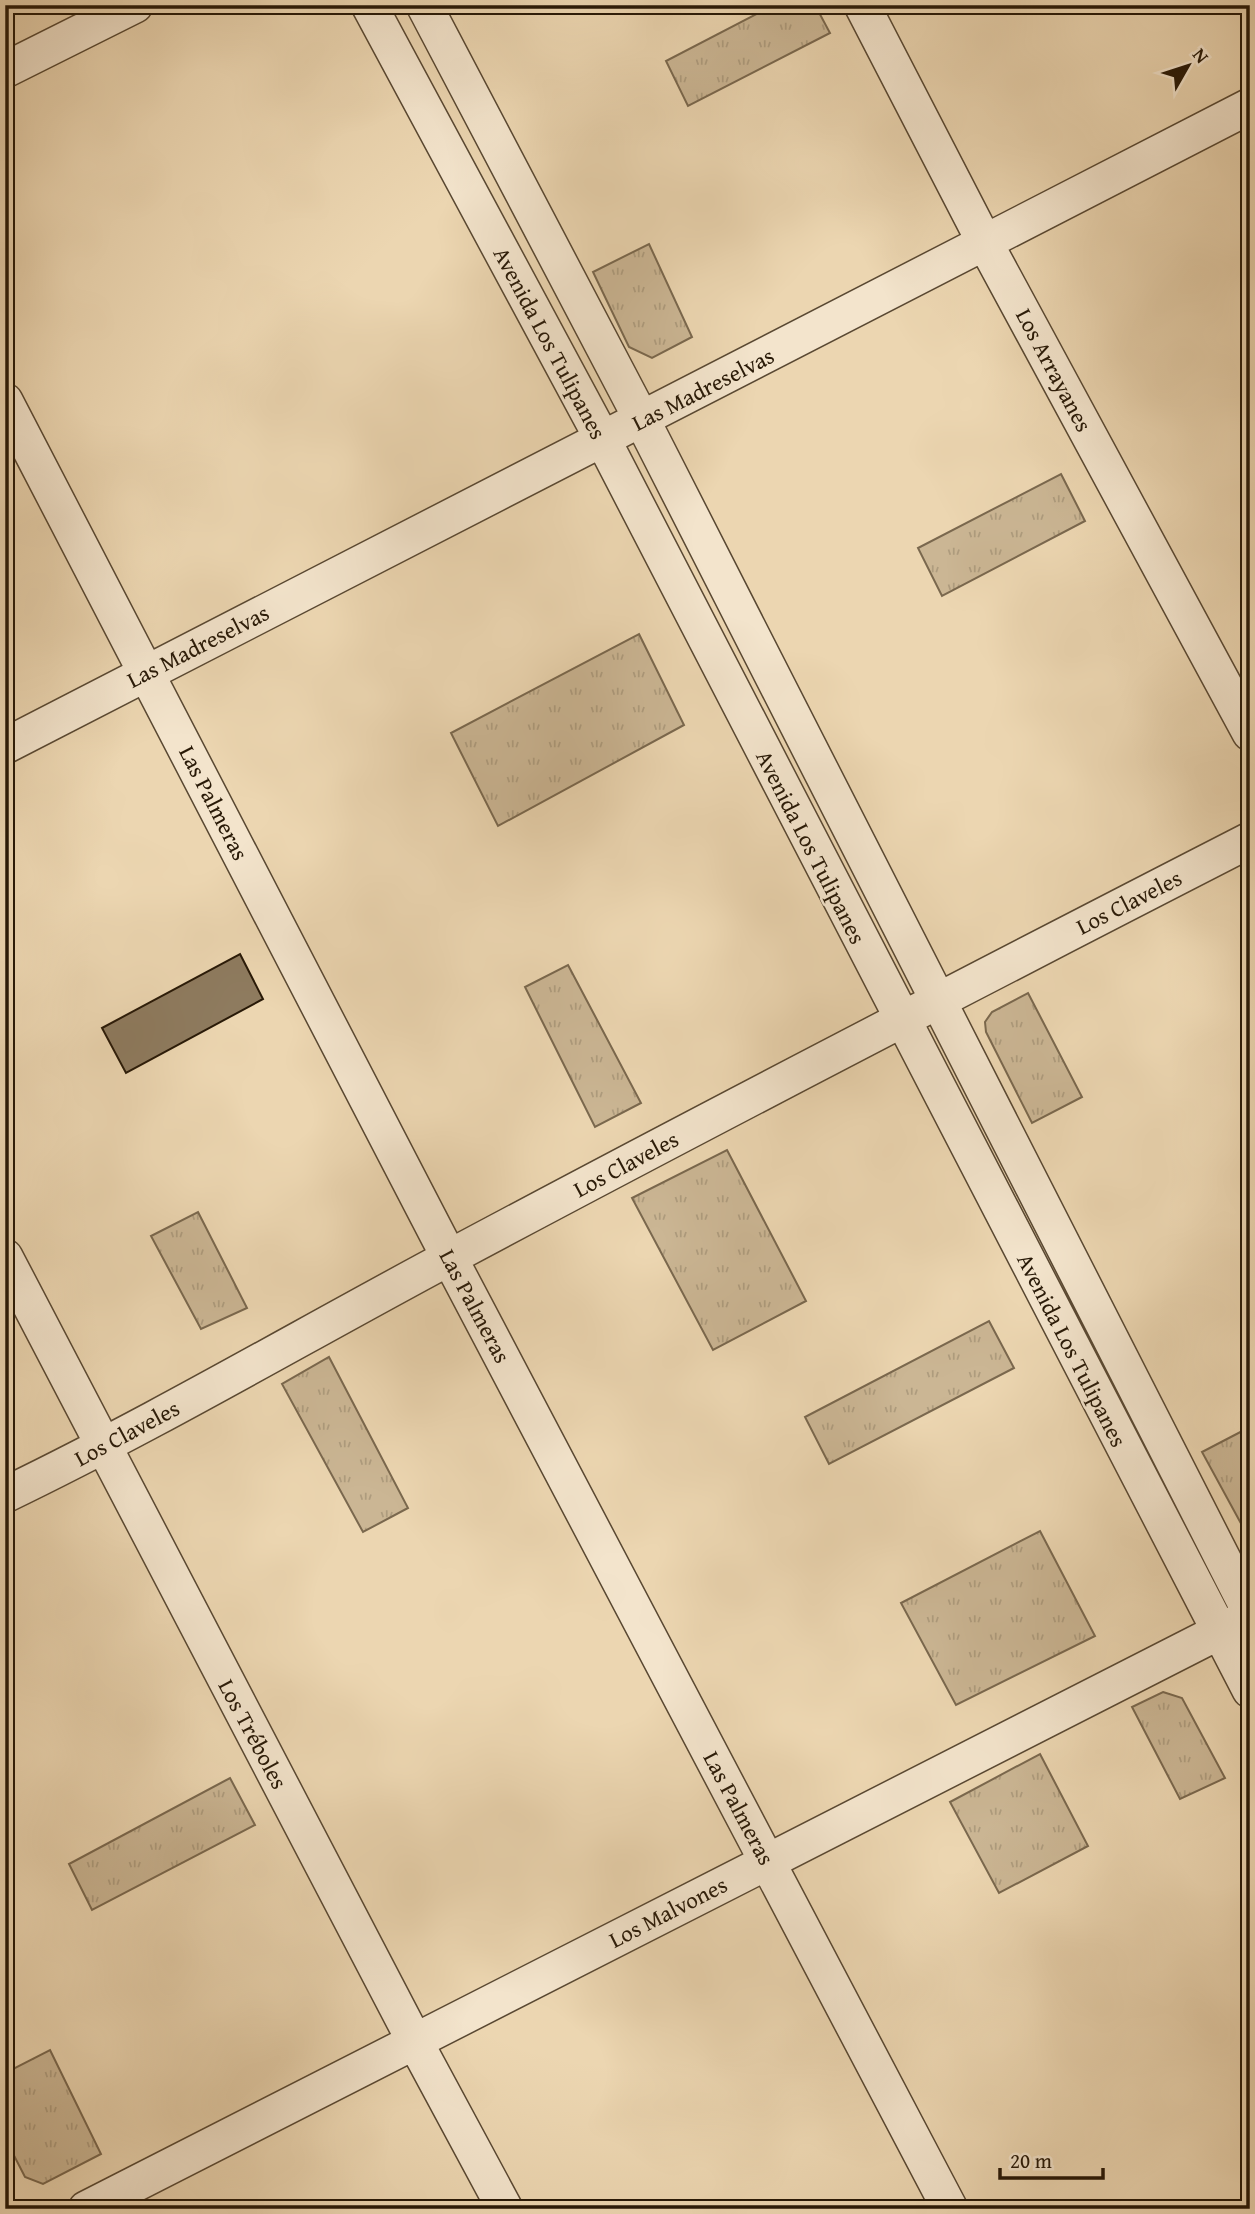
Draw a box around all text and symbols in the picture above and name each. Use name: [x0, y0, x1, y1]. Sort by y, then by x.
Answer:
north arrow: [1154, 32, 1224, 102]
text: N: [1186, 42, 1216, 69]
street label: Avenida Los Tulipanes: [486, 241, 615, 445]
street label: Los Arrayanes: [1008, 302, 1101, 437]
street label: Las Madreselvas: [626, 339, 780, 439]
street label: Las Madreselvas: [121, 596, 275, 696]
street label: Las Palmeras: [171, 740, 257, 866]
street label: Avenida Los Tulipanes: [748, 744, 875, 949]
street label: Los Claveles: [1070, 861, 1187, 942]
street label: Los Claveles: [567, 1122, 684, 1205]
street label: Las Palmeras: [432, 1243, 519, 1369]
street label: Avenida Los Tulipanes: [1009, 1247, 1136, 1452]
street label: Los Claveles: [68, 1391, 185, 1474]
street label: Los Tréboles: [211, 1673, 296, 1795]
street label: Las Palmeras: [696, 1745, 783, 1871]
street label: Los Malvones: [603, 1868, 733, 1956]
scale bar: [1000, 2137, 1103, 2181]
text: 20 m: [1010, 2145, 1052, 2176]

